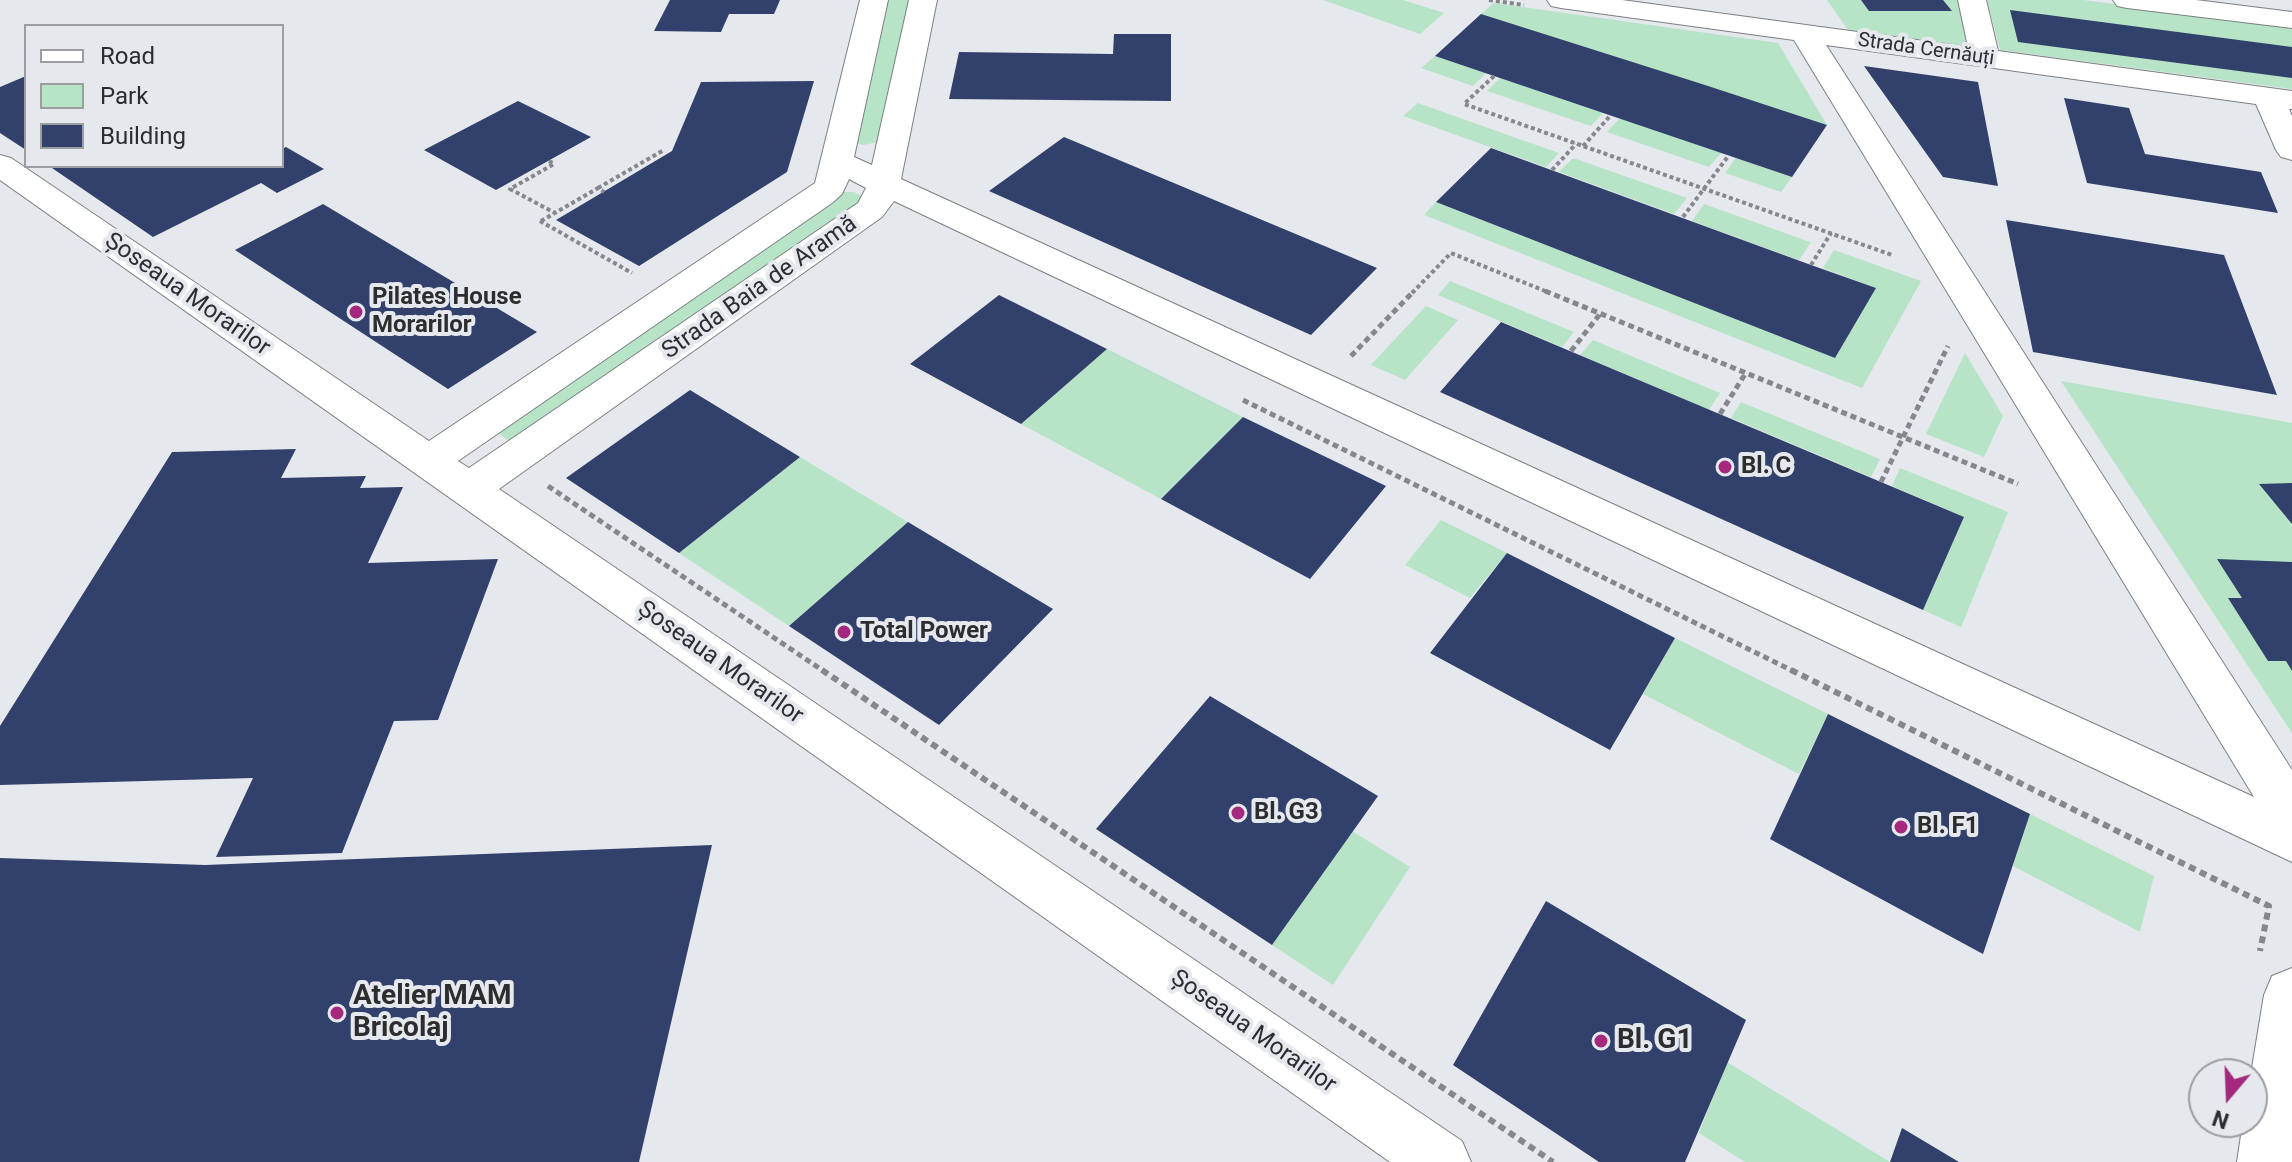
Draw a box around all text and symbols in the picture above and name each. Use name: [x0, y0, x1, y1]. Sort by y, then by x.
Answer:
legend: [24, 24, 284, 168]
street label: Strada Cernăuți: [1856, 29, 1996, 71]
text: Road: [100, 42, 155, 70]
text: Park: [100, 82, 148, 110]
text: Building: [100, 122, 186, 150]
street label: Strada Baia de Aramă: [657, 210, 863, 366]
street label: Șoseaua Morarilor: [99, 227, 275, 363]
place label: Pilates House Morarilor: [372, 284, 522, 340]
marker: Pilates House Morarilor: [347, 303, 365, 321]
place label: Bl. C: [1741, 453, 1791, 481]
marker: Bl. C: [1716, 458, 1734, 476]
street label: Șoseaua Morarilor: [632, 595, 808, 731]
place label: Total Power: [860, 618, 988, 646]
marker: Total Power: [835, 623, 853, 641]
place label: Bl. G3: [1254, 799, 1319, 827]
marker: Bl. G3: [1229, 804, 1247, 822]
place label: Bl. F1: [1917, 813, 1979, 841]
marker: Bl. F1: [1892, 818, 1910, 836]
street label: Șoseaua Morarilor: [1165, 964, 1341, 1100]
place label: Atelier MAM Bricolaj: [353, 980, 511, 1046]
marker: Atelier MAM Bricolaj: [328, 1004, 346, 1022]
place label: Bl. G1: [1617, 1024, 1693, 1058]
marker: Bl. G1: [1592, 1032, 1610, 1050]
north arrow: [2188, 1058, 2268, 1138]
text: N: [2209, 1105, 2232, 1134]

